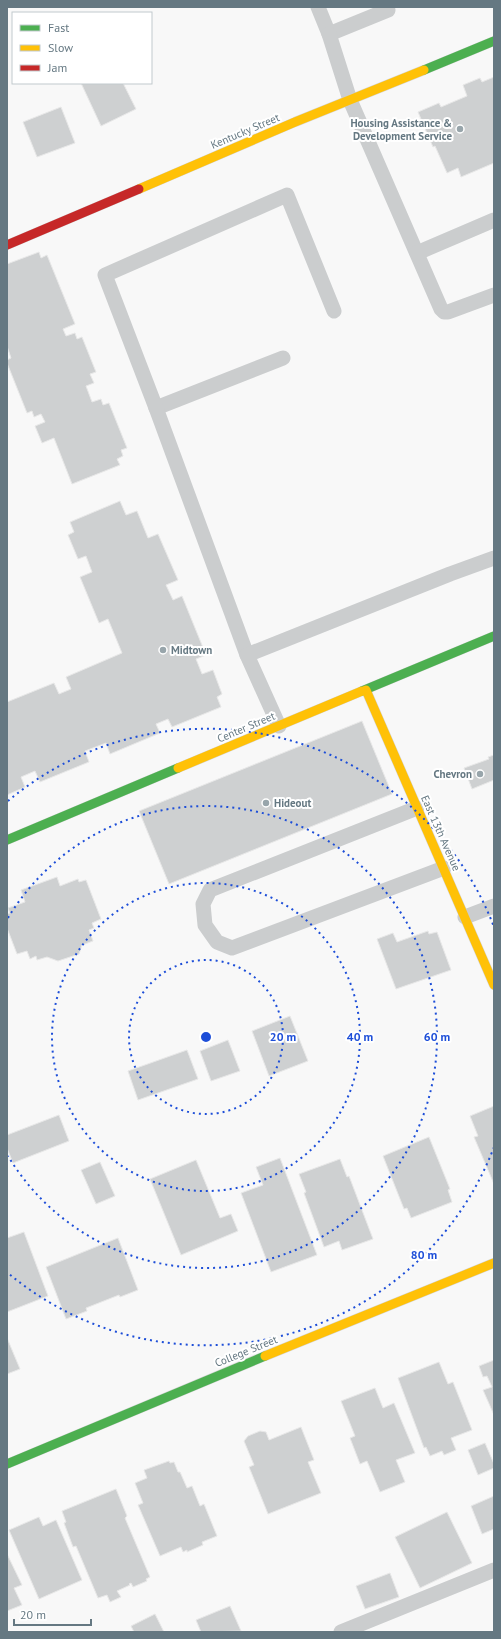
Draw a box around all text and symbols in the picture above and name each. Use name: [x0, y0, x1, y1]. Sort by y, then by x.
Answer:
legend: [12, 12, 152, 84]
text: Fast: [48, 20, 69, 35]
text: Slow: [48, 40, 73, 55]
text: Jam: [47, 60, 67, 75]
street label: Kentucky Street: [209, 110, 282, 152]
place label: Housing Assistance & Development Service: [350, 116, 452, 143]
marker: Housing Assistance & Development Service: [455, 124, 465, 134]
place label: Midtown: [171, 643, 212, 657]
marker: Midtown: [158, 645, 168, 655]
street label: Center Street: [215, 708, 277, 745]
place label: Chevron: [433, 767, 472, 781]
marker: Chevron: [475, 769, 485, 779]
street label: East 13th Avenue: [418, 793, 464, 873]
place label: Hideout: [274, 796, 311, 810]
marker: Hideout: [261, 798, 271, 808]
text: 20 m: [270, 1029, 296, 1044]
text: 40 m: [347, 1029, 373, 1044]
text: 60 m: [424, 1029, 450, 1044]
centre of rings: [199, 1030, 213, 1044]
text: 80 m: [411, 1247, 437, 1262]
street label: College Street: [213, 1332, 280, 1370]
scale bar: [14, 1601, 91, 1627]
text: 20 m: [20, 1607, 46, 1622]

